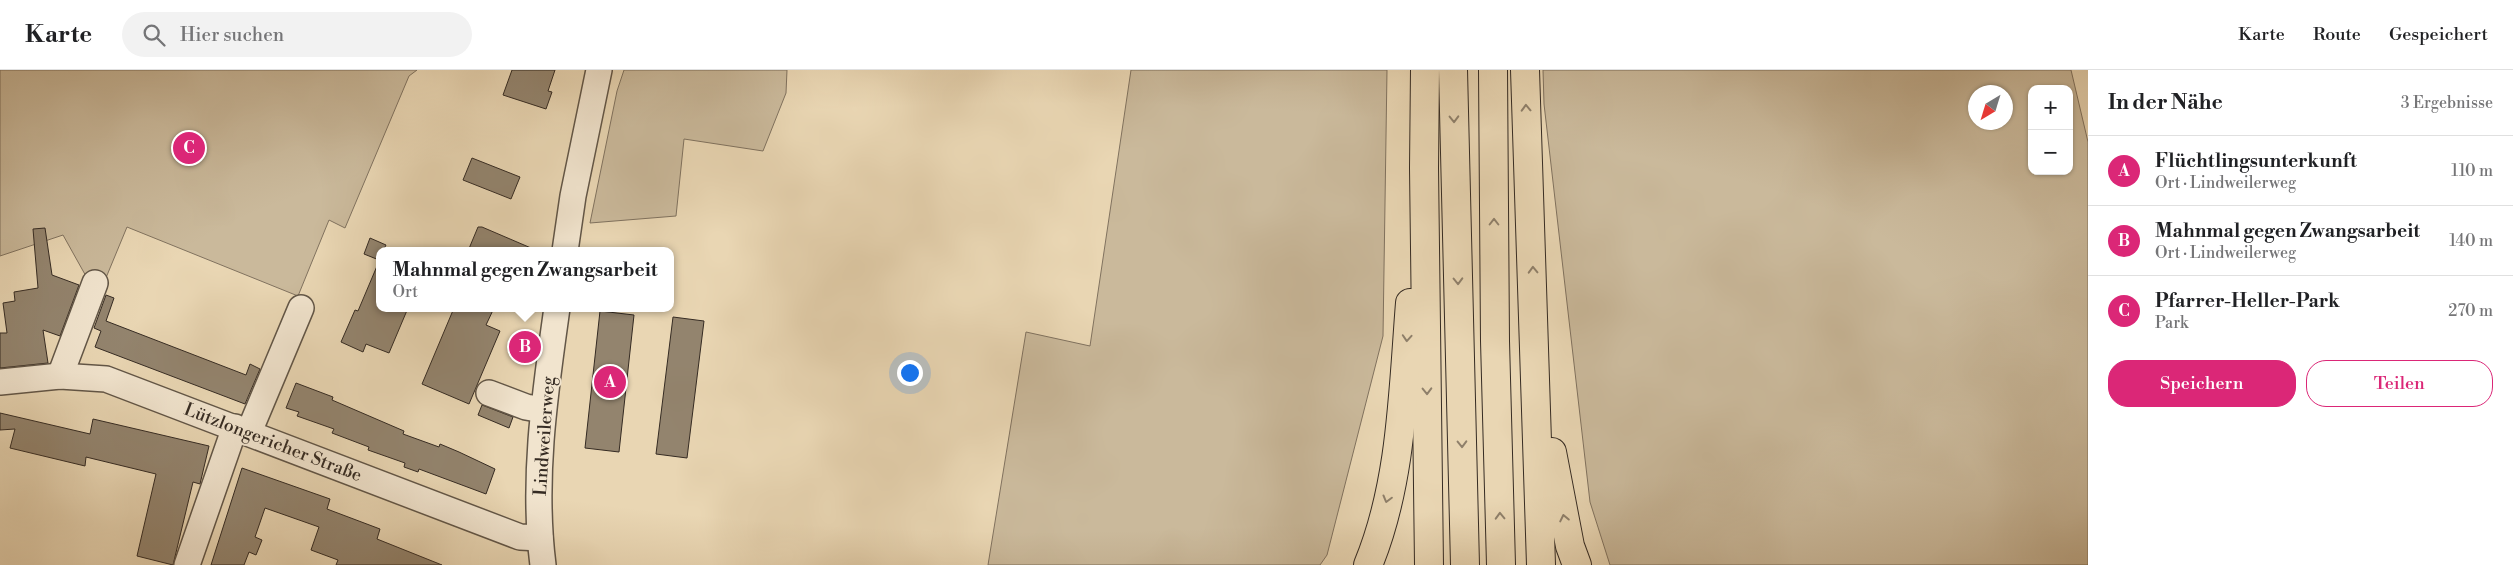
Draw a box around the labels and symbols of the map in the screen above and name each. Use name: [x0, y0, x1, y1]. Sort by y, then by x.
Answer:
north arrow: [1968, 85, 2013, 130]
one-way arrow: [1521, 104, 1532, 112]
one-way arrow: [1449, 115, 1459, 123]
pin: C: [173, 129, 205, 167]
one-way arrow: [1489, 218, 1499, 226]
one-way arrow: [1527, 266, 1538, 274]
one-way arrow: [1453, 278, 1463, 285]
pin: B: [509, 328, 541, 366]
one-way arrow: [1402, 334, 1413, 342]
your location: [897, 360, 923, 386]
pin: A: [594, 363, 626, 401]
street label: Lindweilerweg: [529, 375, 560, 497]
one-way arrow: [1422, 388, 1432, 396]
street label: Lützlongericher Straße: [181, 398, 365, 487]
one-way arrow: [1457, 440, 1467, 448]
one-way arrow: [1382, 495, 1393, 504]
one-way arrow: [1494, 512, 1505, 520]
one-way arrow: [1560, 514, 1570, 522]

